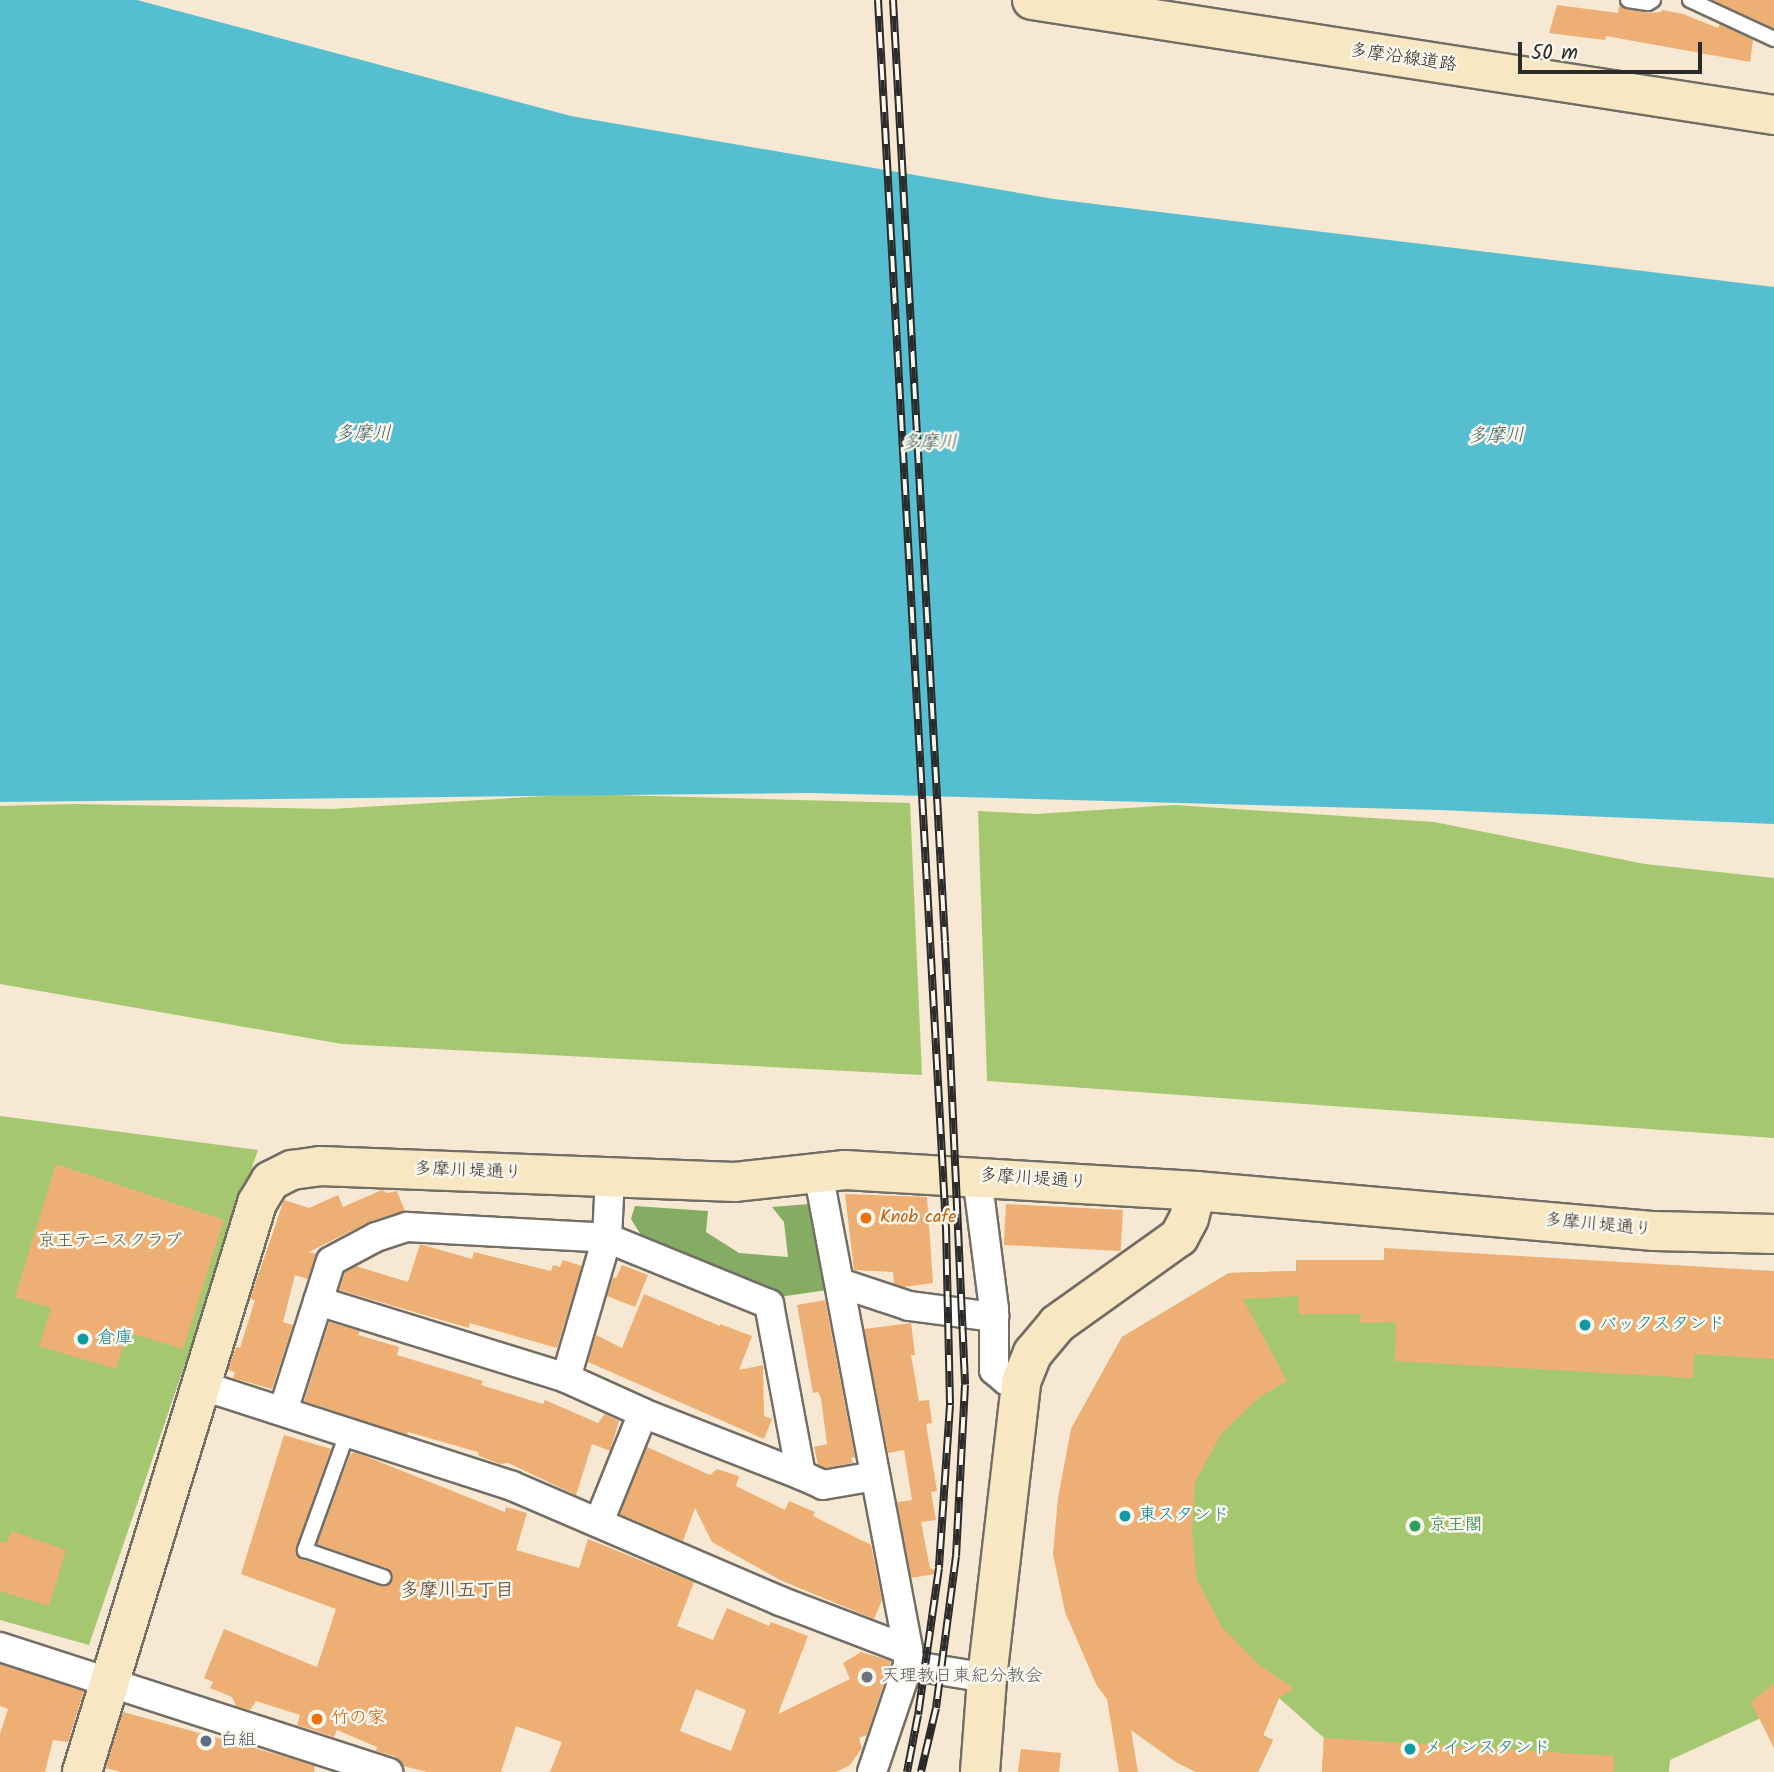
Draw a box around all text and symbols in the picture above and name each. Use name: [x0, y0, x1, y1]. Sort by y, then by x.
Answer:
scale bar: [1522, 28, 1706, 72]
text: 50 m: [1531, 37, 1578, 70]
street label: 多摩沿線道路: [1348, 41, 1458, 77]
water label: 多摩川: [335, 424, 391, 446]
water label: 多摩川: [1467, 425, 1525, 449]
water label: 多摩川: [900, 432, 958, 456]
street label: 多摩川堤通り: [414, 1159, 522, 1185]
street label: 多摩川堤通り: [978, 1165, 1088, 1195]
place label: Knob cafe: [880, 1207, 956, 1229]
marker: Knob cafe: [858, 1210, 874, 1226]
street label: 多摩川堤通り: [1543, 1211, 1653, 1241]
park label: 京王テニスクラブ: [38, 1231, 182, 1253]
place label: バックスタンド: [1599, 1314, 1725, 1336]
marker: バックスタンド: [1577, 1317, 1593, 1333]
place label: 倉庫: [97, 1328, 133, 1350]
marker: 倉庫: [75, 1331, 91, 1347]
place label: 東スタンド: [1139, 1505, 1229, 1527]
marker: 東スタンド: [1117, 1508, 1133, 1524]
place label: 京王閣: [1429, 1515, 1483, 1537]
marker: 京王閣: [1407, 1518, 1423, 1534]
district label: 多摩川五丁目: [400, 1581, 514, 1603]
place label: 天理教日東紀分教会: [881, 1666, 1043, 1688]
marker: 天理教日東紀分教会: [859, 1669, 875, 1685]
place label: 竹の家: [331, 1708, 385, 1730]
marker: 竹の家: [309, 1711, 325, 1727]
place label: 白組: [220, 1730, 256, 1752]
marker: 白組: [198, 1733, 214, 1749]
place label: メインスタンド: [1424, 1738, 1550, 1760]
marker: メインスタンド: [1402, 1741, 1418, 1757]

